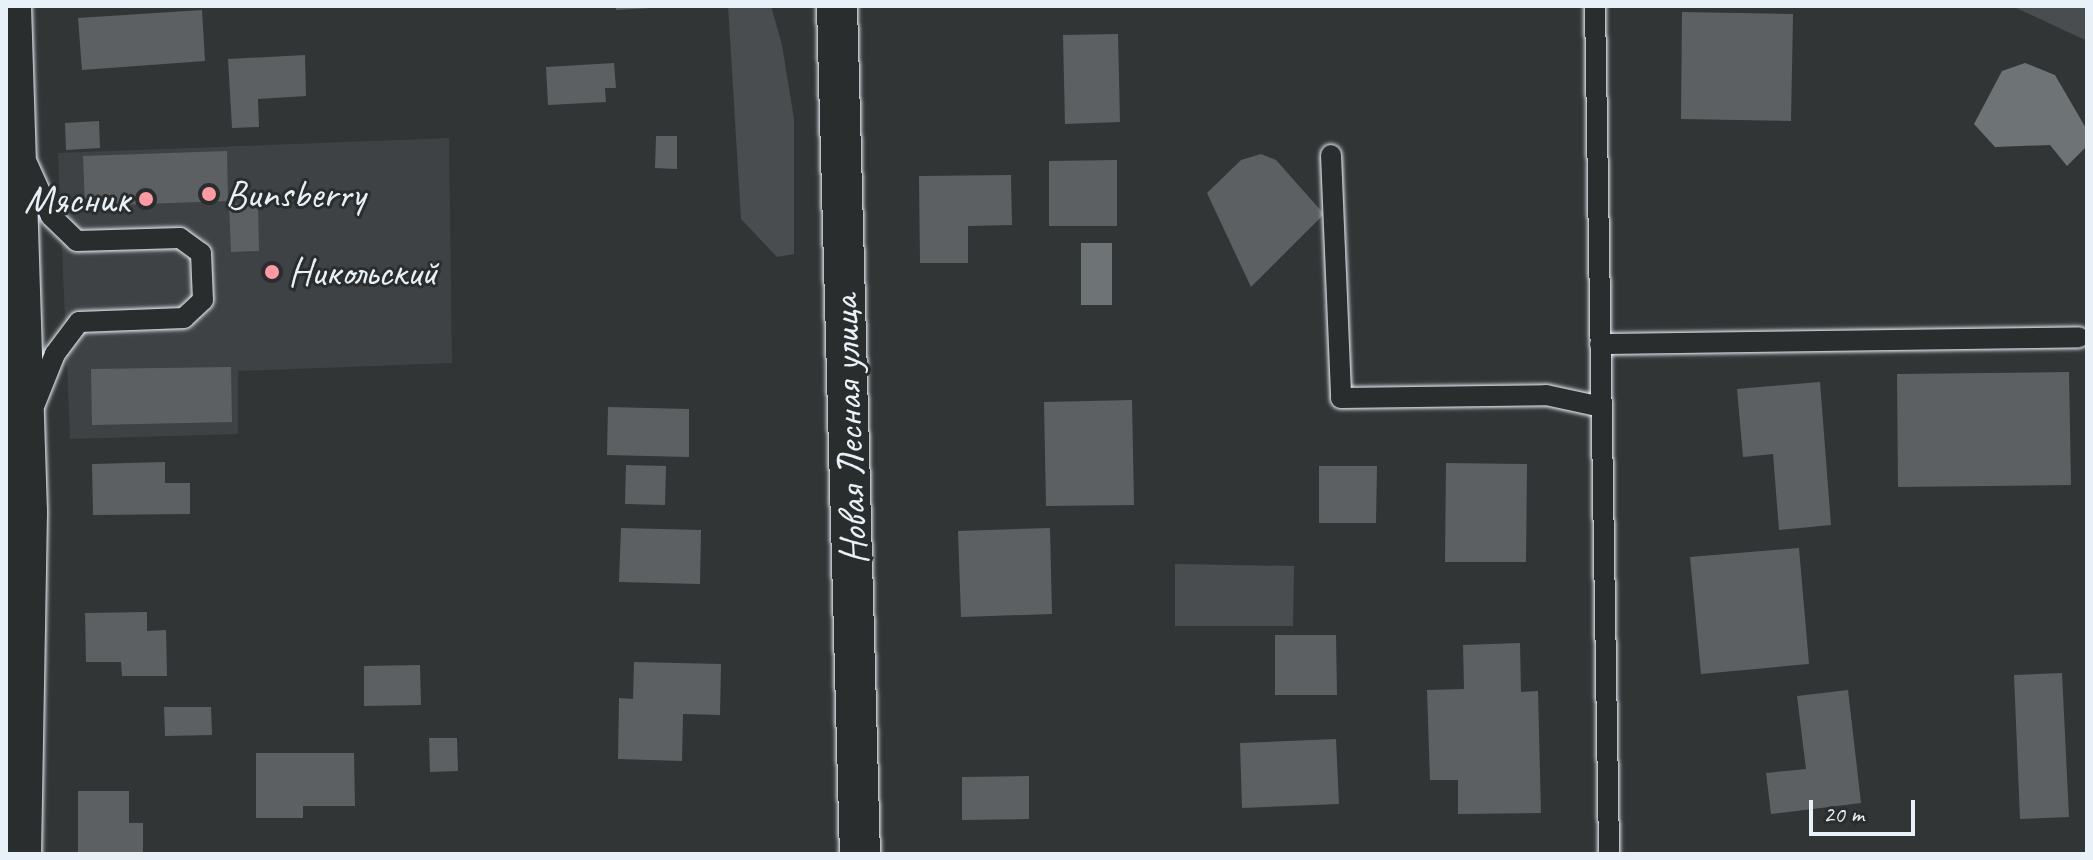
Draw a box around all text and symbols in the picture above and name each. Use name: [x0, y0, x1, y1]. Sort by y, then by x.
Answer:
place label: Bunsberry: [225, 170, 365, 218]
place label: Мясник: [24, 175, 130, 223]
marker: Bunsberry: [200, 185, 218, 203]
marker: Мясник: [137, 190, 155, 208]
place label: Никольский: [288, 248, 437, 296]
marker: Никольский: [263, 263, 281, 281]
street label: Новая Лесная улица: [820, 294, 878, 566]
scale bar: [1813, 784, 1919, 834]
text: 20 m: [1823, 799, 1864, 829]

